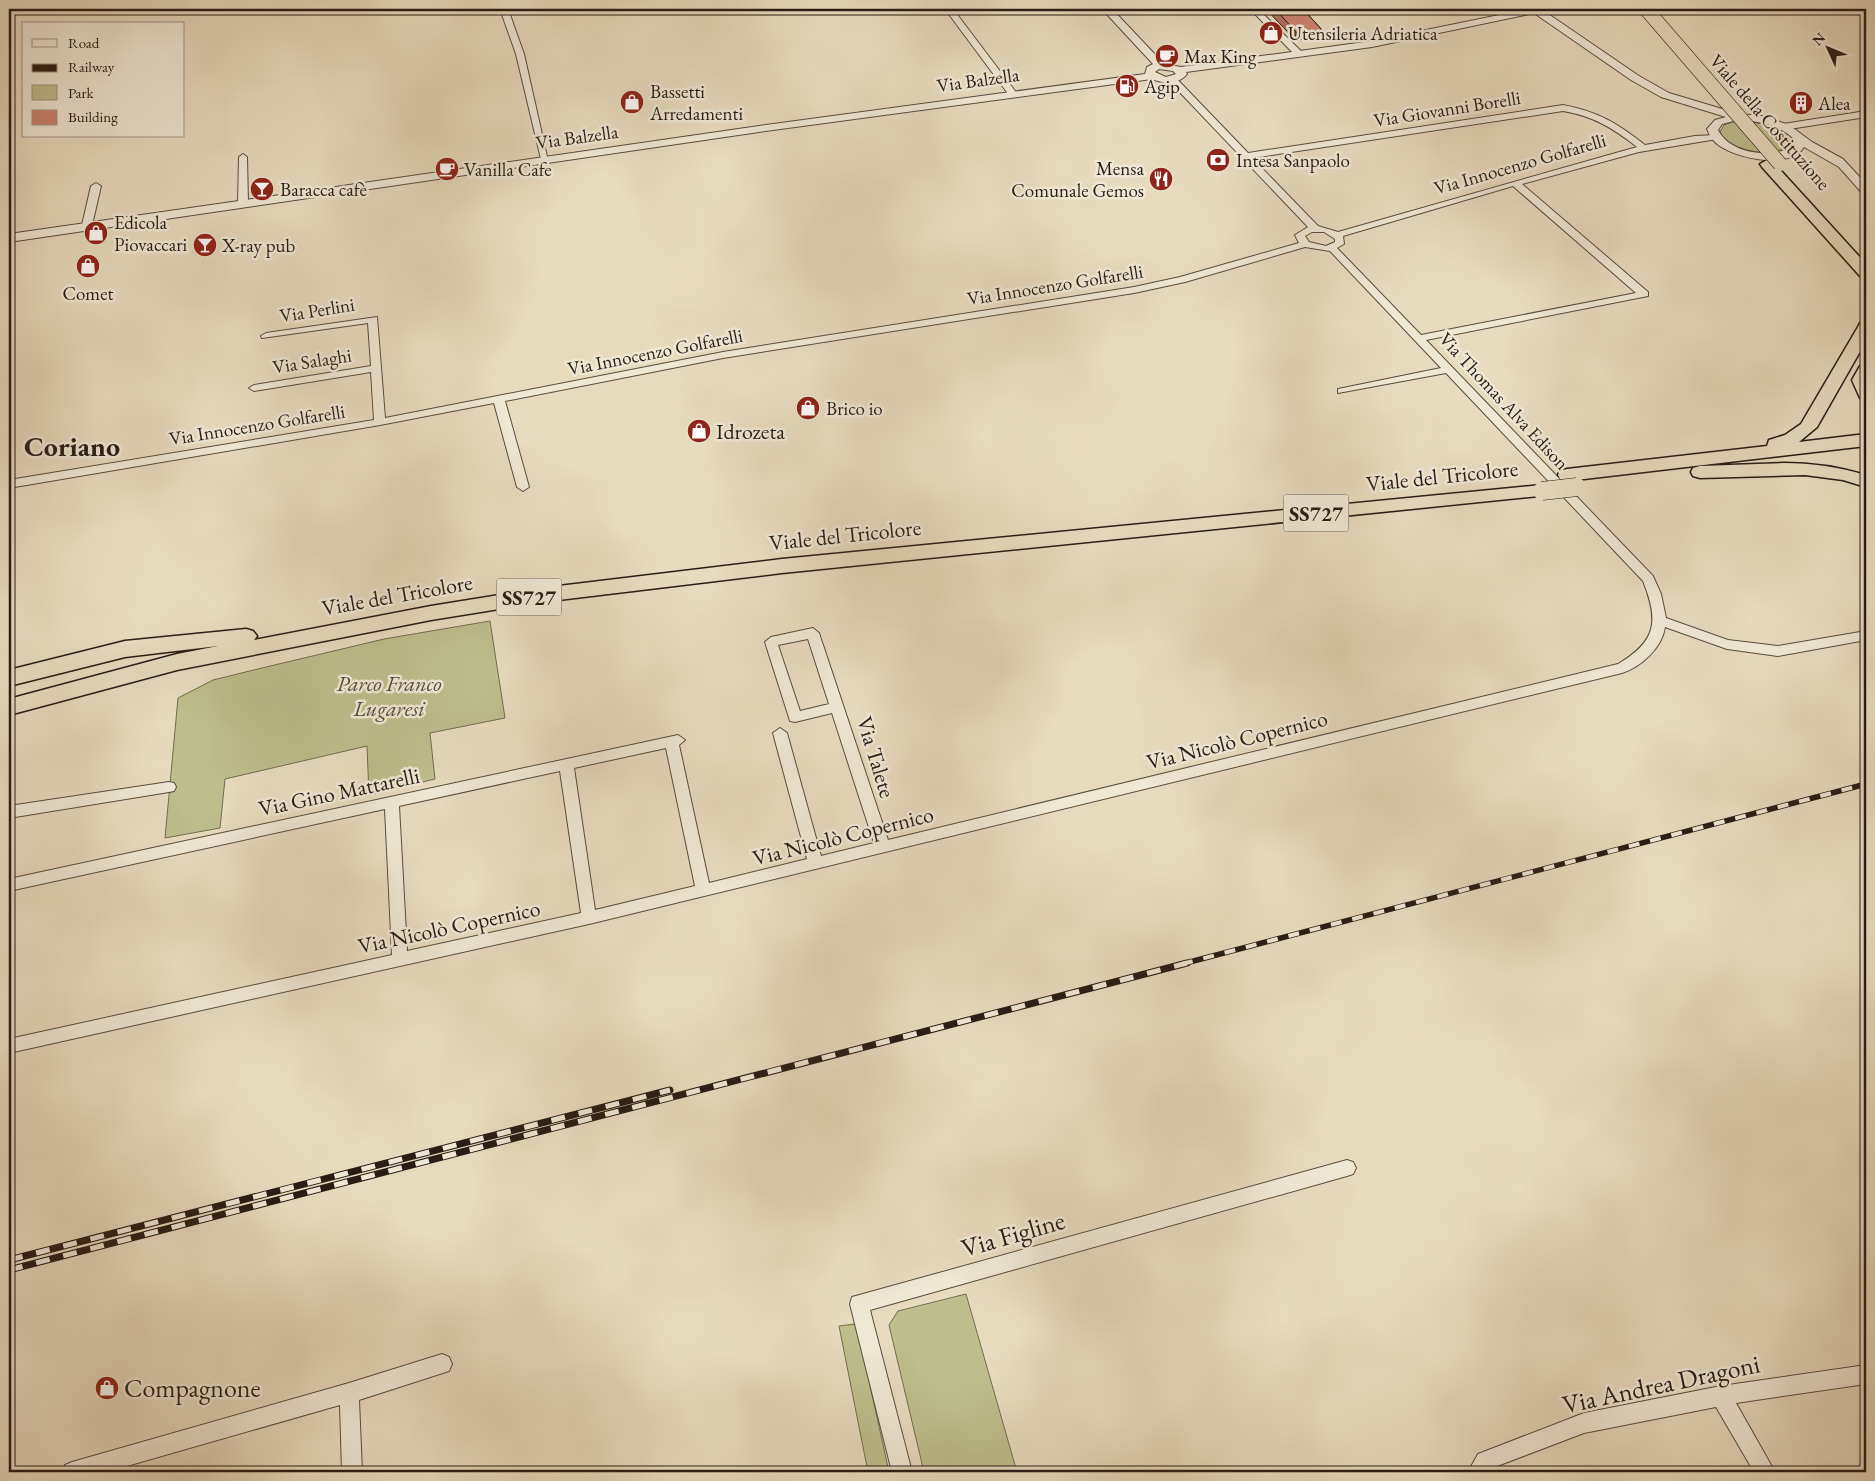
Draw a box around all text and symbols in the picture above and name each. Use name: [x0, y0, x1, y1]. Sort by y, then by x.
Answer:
shop icon: Utensileria Adriatica: [1258, 20, 1284, 46]
place label: Utensileria Adriatica: [1288, 21, 1438, 46]
legend: [22, 22, 185, 138]
north arrow: [1802, 22, 1852, 72]
text: N: [1808, 28, 1830, 49]
text: Road: [68, 33, 100, 52]
cafe icon: Max King: [1154, 43, 1180, 69]
place label: Max King: [1184, 44, 1257, 69]
street label: Viale della Costituzione: [1704, 49, 1836, 195]
text: Railway: [68, 57, 115, 76]
street label: Via Balzella: [935, 62, 1021, 98]
fuel station icon: Agip: [1114, 73, 1140, 99]
place label: Agip: [1143, 74, 1180, 99]
place label: Bassetti Arredamenti: [649, 79, 743, 126]
text: Park: [68, 83, 95, 102]
street label: Via Giovanni Borelli: [1372, 85, 1523, 133]
shop icon: Bassetti Arredamenti: [619, 89, 645, 115]
building icon: Alea: [1788, 90, 1814, 116]
place label: Alea: [1817, 91, 1851, 116]
text: Building: [68, 107, 118, 126]
street label: Via Balzella: [534, 119, 620, 155]
street label: Via Innocenzo Golfarelli: [1431, 127, 1609, 201]
bank icon: Intesa Sanpaolo: [1205, 147, 1231, 173]
place label: Intesa Sanpaolo: [1236, 148, 1350, 173]
cafe icon: Vanilla Cafe: [434, 156, 460, 182]
place label: Mensa Comunale Gemos: [1011, 156, 1144, 203]
place label: Vanilla Cafe: [464, 157, 552, 182]
restaurant icon: Mensa Comunale Gemos: [1148, 166, 1174, 192]
bar icon: Baracca cafè: [249, 176, 275, 202]
place label: Baracca cafè: [280, 177, 367, 202]
place label: Edicola Piovaccari: [114, 210, 188, 257]
shop icon: Edicola Piovaccari: [83, 220, 109, 246]
bar icon: X-ray pub: [192, 232, 218, 258]
place label: X-ray pub: [221, 233, 296, 258]
shop icon: Comet: [75, 253, 101, 279]
street label: Via Innocenzo Golfarelli: [965, 259, 1145, 311]
place label: Comet: [62, 281, 114, 306]
street label: Via Perlini: [278, 292, 357, 328]
street label: Via Innocenzo Golfarelli: [565, 323, 745, 381]
street label: Via Thomas Alva Edison: [1434, 327, 1574, 475]
street label: Via Salaghi: [271, 342, 354, 380]
shop icon: Brico io: [795, 395, 821, 421]
place label: Brico io: [826, 396, 883, 421]
street label: Via Innocenzo Golfarelli: [167, 399, 347, 451]
place label: Idrozeta: [716, 417, 785, 446]
shop icon: Idrozeta: [686, 418, 712, 444]
district label: Coriano: [24, 428, 120, 464]
street label: Viale del Tricolore: [1365, 454, 1520, 498]
road number: SS727: [1284, 494, 1348, 532]
street label: Viale del Tricolore: [768, 513, 923, 557]
street label: Viale del Tricolore: [319, 567, 475, 623]
road number: SS727: [496, 578, 562, 616]
park label: Parco Franco Lugaresi: [336, 669, 442, 723]
street label: Via Nicolò Copernico: [1143, 703, 1331, 777]
street label: Via Talete: [850, 713, 902, 802]
street label: Via Gino Mattarelli: [256, 761, 422, 823]
street label: Via Nicolò Copernico: [749, 799, 937, 873]
street label: Via Nicolò Copernico: [355, 893, 543, 960]
street label: Via Figline: [957, 1203, 1069, 1265]
street label: Via Andrea Dragoni: [1559, 1346, 1763, 1422]
place label: Compagnone: [124, 1371, 261, 1405]
shop icon: Compagnone: [94, 1375, 120, 1401]

